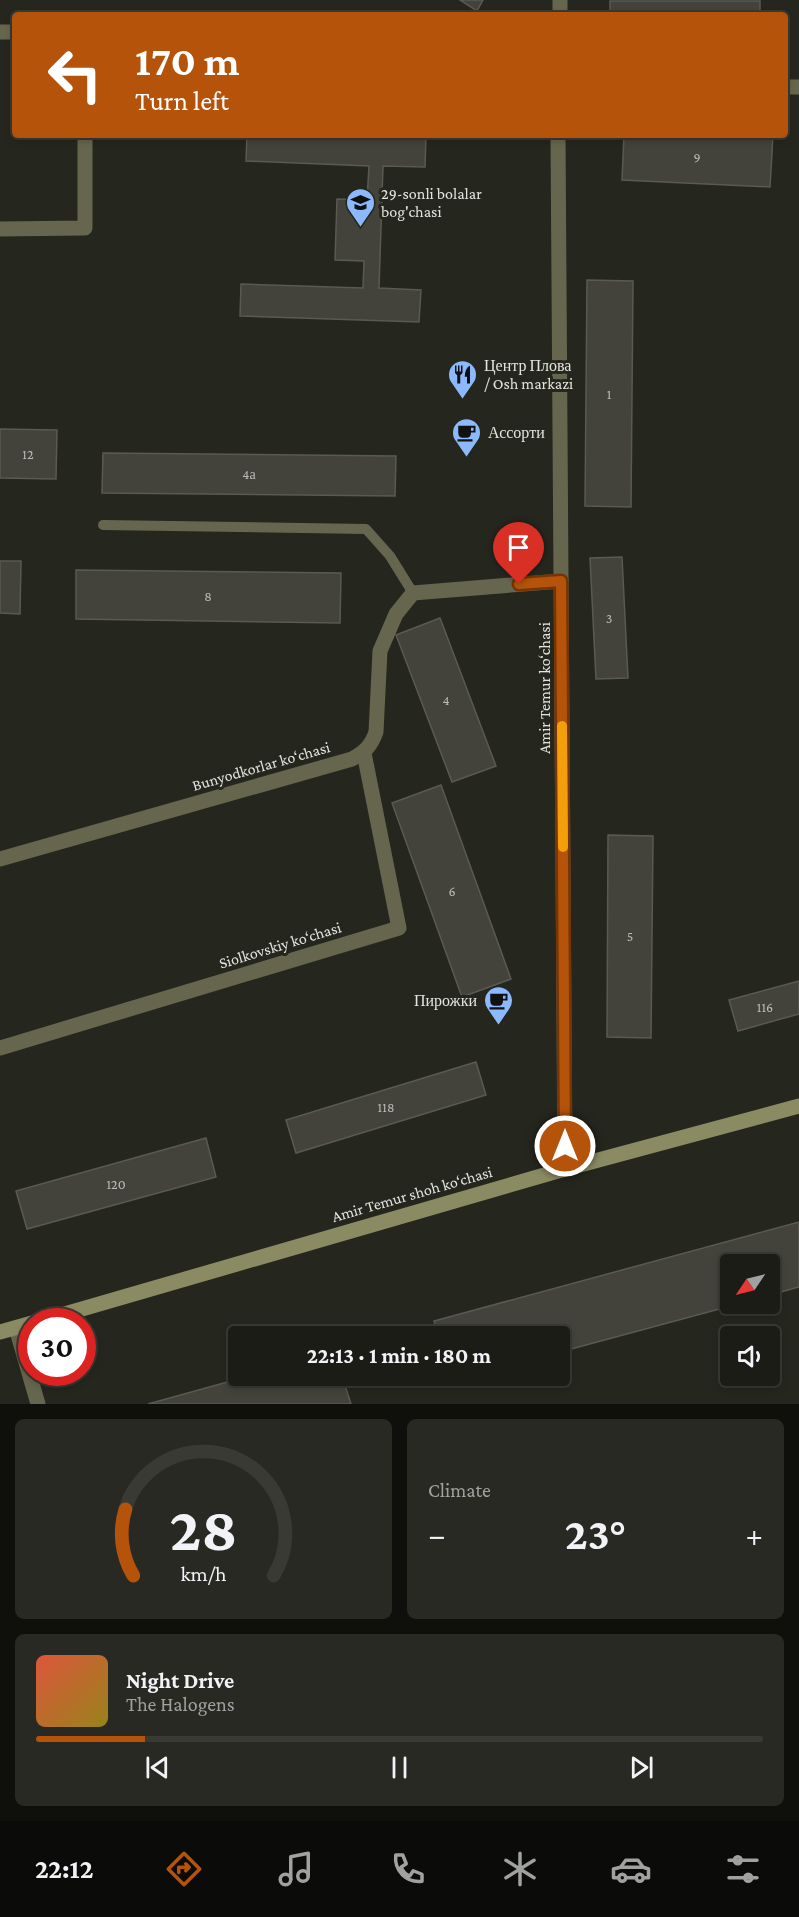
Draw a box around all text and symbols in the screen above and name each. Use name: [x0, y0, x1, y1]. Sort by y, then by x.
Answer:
icon: left: [36, 36, 114, 114]
text: 170 m: [135, 37, 240, 84]
text: Turn left: [135, 86, 229, 116]
house number: 9: [693, 149, 701, 165]
place label: 29-sonli bolalar bog'chasi: [381, 185, 482, 221]
school or university icon: 29-sonli bolalar bog'chasi: [344, 186, 376, 228]
place label: Центр Плова / Osh markazi: [484, 357, 573, 392]
restaurant icon: Центр Плова / Osh markazi: [447, 358, 479, 400]
house number: 1: [607, 386, 612, 402]
cafe icon: Ассорти: [451, 416, 483, 458]
place label: Ассорти: [488, 424, 545, 442]
house number: 12: [22, 446, 34, 462]
house number: 4а: [242, 466, 256, 482]
pin: [493, 522, 544, 584]
icon: arrive: [502, 531, 535, 564]
house number: 8: [204, 588, 212, 604]
house number: 3: [606, 610, 612, 626]
street label: Amir Temur ko‘chasi: [536, 622, 553, 754]
house number: 4: [442, 692, 450, 708]
street label: Bunyodkorlar ko‘chasi: [190, 738, 332, 795]
house number: 6: [448, 883, 456, 899]
street label: Siolkovskiy ko‘chasi: [217, 918, 343, 973]
house number: 5: [627, 928, 633, 944]
cafe icon: Пирожки: [482, 984, 514, 1026]
place label: Пирожки: [414, 992, 477, 1010]
house number: 116: [757, 999, 773, 1015]
house number: 118: [378, 1099, 394, 1115]
position arrow: [533, 1114, 597, 1178]
street label: Amir Temur shoh ko‘chasi: [330, 1163, 494, 1225]
house number: 120: [106, 1176, 126, 1192]
north arrow: [720, 1254, 780, 1314]
map controls: [720, 1254, 780, 1386]
speed limit sign: 30: [18, 1308, 96, 1386]
button: sound: [720, 1326, 780, 1386]
text: 22:13 · 1 min · 180 m: [307, 1343, 491, 1368]
text: Climate: [428, 1479, 491, 1501]
text: 28: [169, 1494, 238, 1563]
text: 23°: [565, 1509, 626, 1559]
text: −: [428, 1516, 445, 1553]
text: +: [746, 1516, 763, 1553]
text: km/h: [180, 1562, 227, 1586]
text: Night Drive: [126, 1668, 234, 1693]
text: The Halogens: [126, 1693, 235, 1715]
icon: previous: [141, 1751, 174, 1784]
icon: pause: [383, 1751, 416, 1784]
icon: next: [625, 1751, 658, 1784]
icon: directions: [163, 1848, 205, 1890]
icon: music: [275, 1848, 317, 1890]
icon: phone: [387, 1848, 429, 1890]
icon: climate: [499, 1848, 541, 1890]
icon: car: [610, 1848, 652, 1890]
icon: filters: [722, 1848, 764, 1890]
text: 22:12: [35, 1854, 93, 1884]

